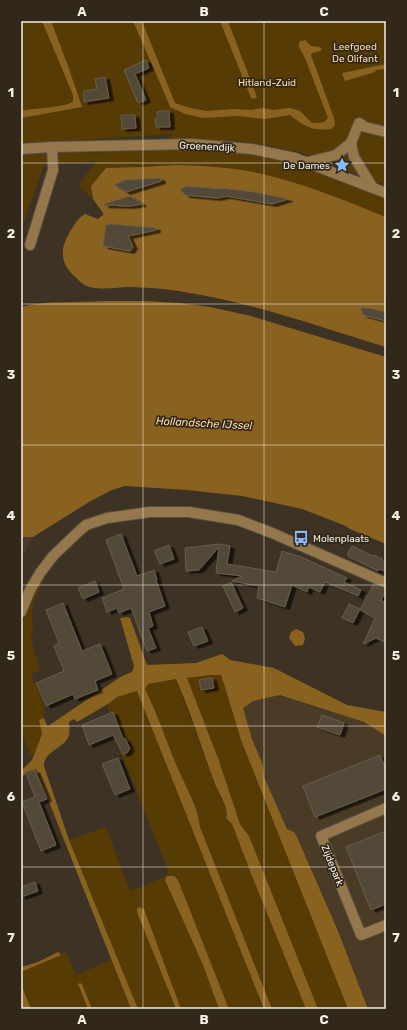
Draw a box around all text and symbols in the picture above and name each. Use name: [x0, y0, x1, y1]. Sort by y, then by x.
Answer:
text: A: [77, 4, 87, 19]
text: B: [199, 4, 209, 19]
text: C: [319, 4, 329, 19]
park label: Leefgoed De Olifant: [332, 41, 378, 65]
park label: Hitland-Zuid: [238, 77, 296, 89]
text: 1: [8, 85, 14, 100]
text: 1: [393, 85, 399, 100]
street label: Groenendijk: [179, 140, 236, 154]
place icon: De Dames: [333, 156, 351, 174]
place label: De Dames: [283, 160, 330, 172]
text: 2: [7, 226, 15, 241]
text: 2: [392, 226, 400, 241]
text: 3: [7, 367, 16, 382]
text: 3: [392, 367, 401, 382]
water label: Hollandsche IJssel: [155, 414, 253, 433]
text: 4: [7, 508, 16, 523]
text: 4: [392, 508, 401, 523]
bus stop icon: Molenplaats: [292, 529, 310, 547]
place label: Molenplaats: [313, 533, 369, 545]
text: 5: [7, 648, 15, 663]
text: 5: [392, 648, 400, 663]
text: 6: [7, 789, 16, 804]
text: 6: [392, 789, 401, 804]
street label: Zijdepark: [318, 843, 346, 888]
text: 7: [7, 930, 15, 945]
text: 7: [392, 930, 400, 945]
text: A: [77, 1012, 87, 1027]
text: B: [199, 1012, 209, 1027]
text: C: [319, 1012, 329, 1027]

